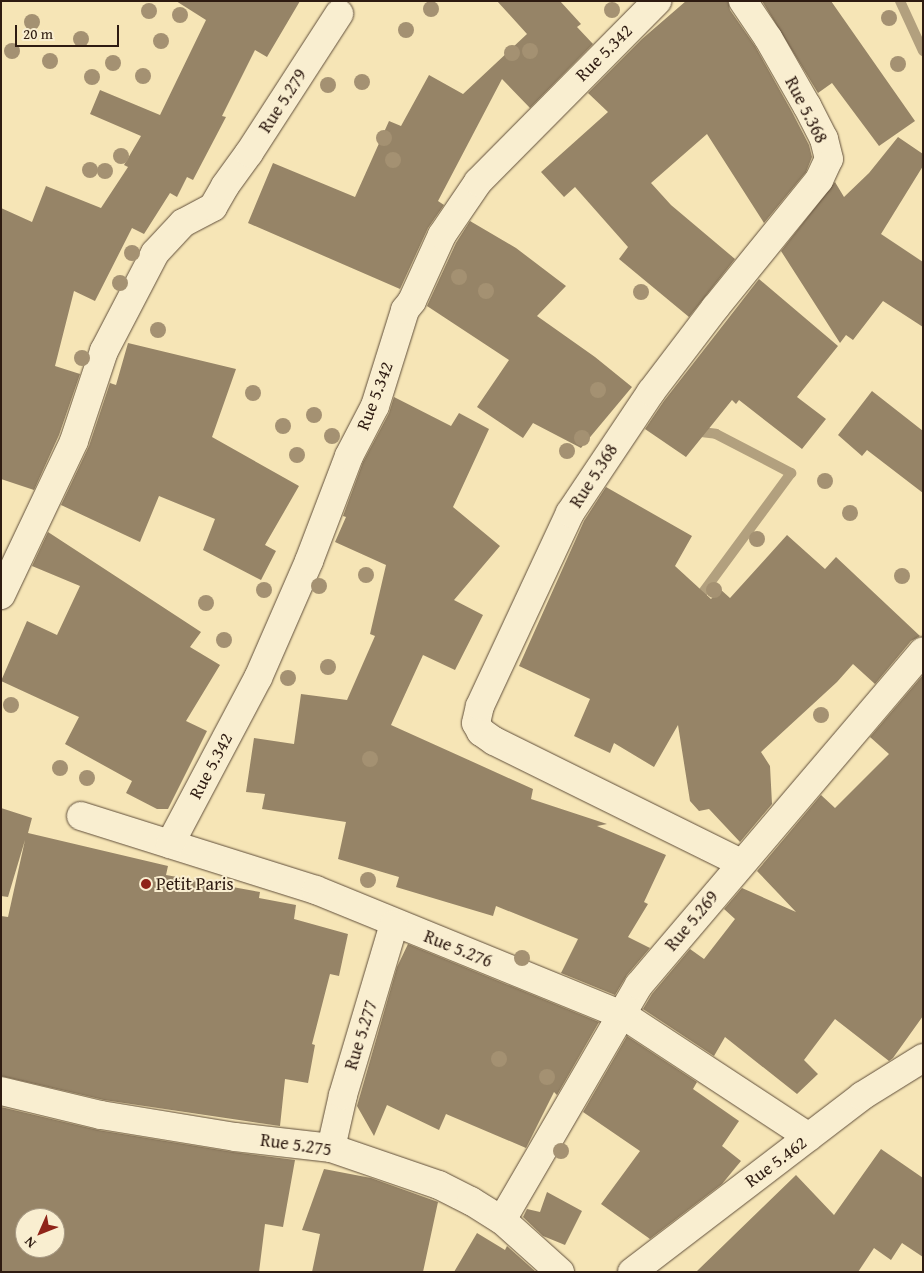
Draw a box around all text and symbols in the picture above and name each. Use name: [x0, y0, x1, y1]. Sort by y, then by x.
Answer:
scale bar: [18, 15, 121, 47]
street label: Rue 5.342: [571, 20, 637, 86]
text: 20 m: [23, 23, 53, 44]
street label: Rue 5.279: [254, 65, 312, 137]
street label: Rue 5.368: [780, 73, 832, 147]
street label: Rue 5.342: [352, 359, 398, 433]
street label: Rue 5.368: [565, 440, 623, 512]
street label: Rue 5.342: [185, 729, 237, 803]
place label: Petit Paris: [156, 873, 234, 895]
marker: Petit Paris: [140, 878, 152, 890]
street label: Rue 5.269: [661, 887, 723, 955]
street label: Rue 5.276: [421, 926, 495, 972]
street label: Rue 5.277: [340, 998, 382, 1072]
street label: Rue 5.275: [259, 1129, 333, 1161]
street label: Rue 5.462: [741, 1132, 811, 1192]
north arrow: [15, 1208, 65, 1258]
text: N: [19, 1232, 40, 1253]

